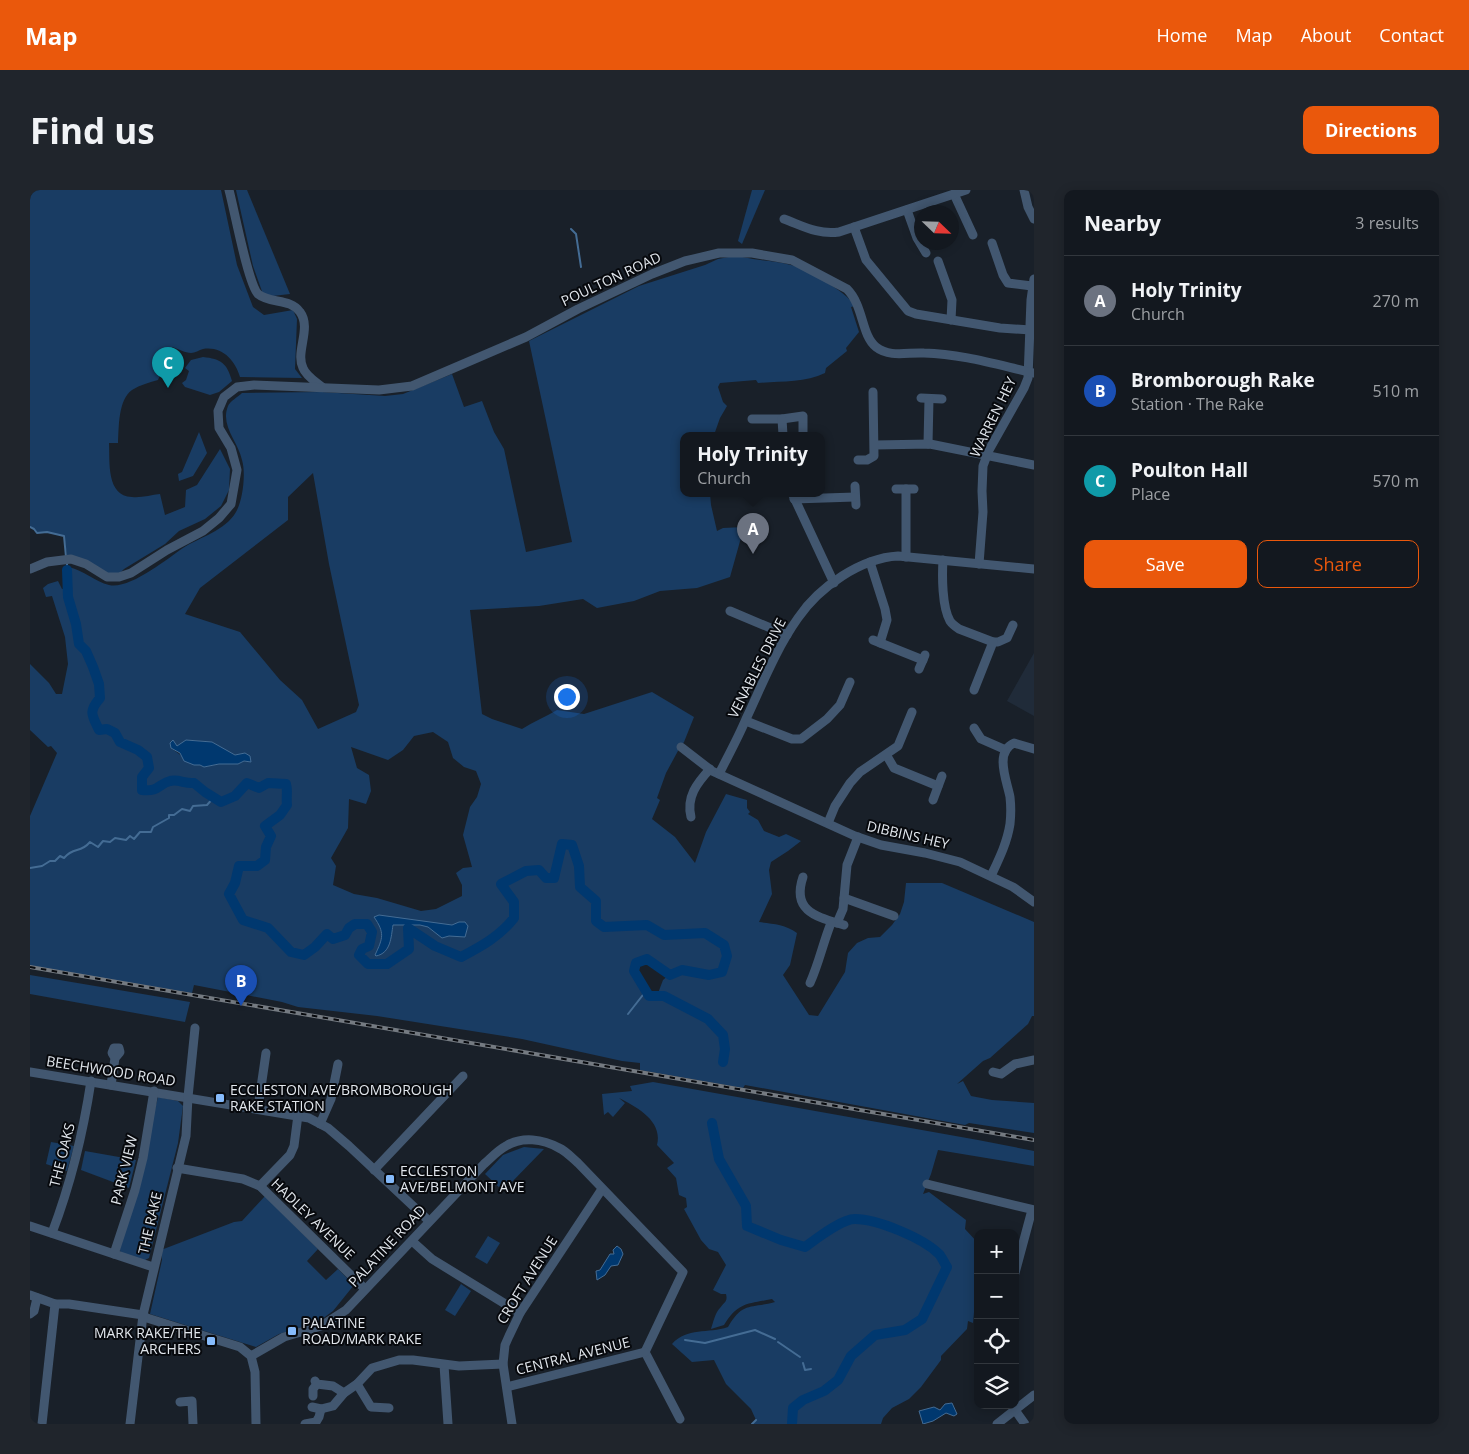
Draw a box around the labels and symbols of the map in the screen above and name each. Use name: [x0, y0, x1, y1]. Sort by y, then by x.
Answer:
north arrow: [914, 205, 959, 250]
street label: POULTON ROAD: [558, 247, 664, 310]
pin: C: [152, 347, 184, 388]
street label: WARREN HEY: [965, 373, 1020, 460]
pin: A: [737, 513, 769, 554]
street label: VENABLES DRIVE: [723, 615, 790, 721]
your location: [554, 684, 580, 710]
street label: DIBBINS HEY: [865, 816, 951, 853]
pin: B: [225, 965, 257, 1006]
street label: BEECHWOOD ROAD: [45, 1051, 177, 1090]
place label: ECCLESTON AVE/BROMBOROUGH RAKE STATION: [230, 1080, 452, 1115]
marker: ECCLESTON AVE/BROMBOROUGH RAKE STATION: [214, 1092, 226, 1104]
street label: THE OAKS: [44, 1121, 79, 1189]
street label: PARK VIEW: [106, 1133, 141, 1207]
place label: ECCLESTON AVE/BELMONT AVE: [400, 1161, 525, 1196]
marker: ECCLESTON AVE/BELMONT AVE: [384, 1173, 396, 1185]
street label: HADLEY AVENUE: [267, 1174, 359, 1263]
street label: THE RAKE: [133, 1190, 166, 1256]
street label: PALATINE ROAD: [344, 1201, 430, 1291]
street label: CROFT AVENUE: [492, 1232, 561, 1327]
place label: PALATINE ROAD/MARK RAKE: [302, 1313, 422, 1348]
place label: MARK RAKE/THE ARCHERS: [94, 1323, 201, 1358]
marker: PALATINE ROAD/MARK RAKE: [286, 1325, 298, 1337]
street label: CENTRAL AVENUE: [514, 1332, 632, 1379]
marker: MARK RAKE/THE ARCHERS: [205, 1335, 217, 1347]

